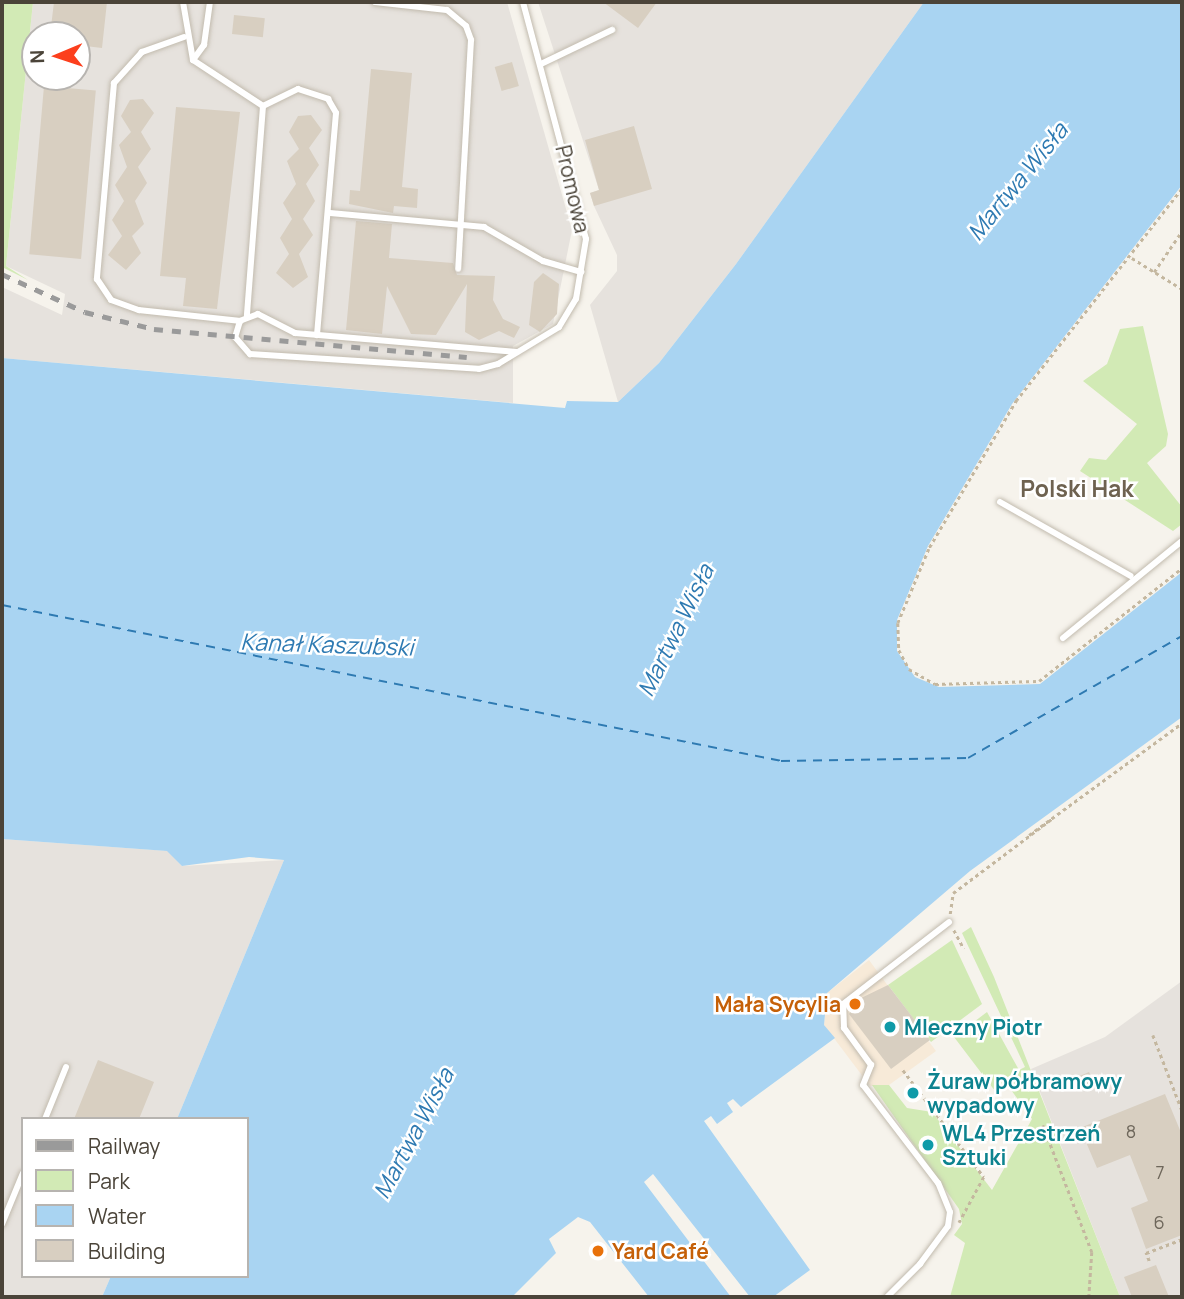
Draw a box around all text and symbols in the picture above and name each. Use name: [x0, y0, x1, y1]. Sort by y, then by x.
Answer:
north arrow: [21, 21, 91, 91]
text: N: [24, 49, 50, 64]
water label: Martwa Wisła: [961, 117, 1073, 245]
street label: Promowa: [551, 143, 595, 235]
district label: Polski Hak: [1020, 474, 1134, 502]
water label: Martwa Wisła: [631, 559, 719, 701]
water label: Kanał Kaszubski: [240, 627, 414, 661]
place label: Mała Sycylia: [714, 991, 841, 1017]
marker: Mała Sycylia: [847, 996, 863, 1012]
place label: Mleczny Piotr: [904, 1014, 1042, 1040]
marker: Mleczny Piotr: [882, 1019, 898, 1035]
water label: Martwa Wisła: [367, 1063, 459, 1203]
place label: Żuraw półbramowy wypadowy: [927, 1068, 1122, 1118]
marker: Żuraw półbramowy wypadowy: [905, 1085, 921, 1101]
legend: [21, 1117, 248, 1278]
place label: WL4 Przestrzeń Sztuki: [942, 1120, 1100, 1170]
house number: 8: [1126, 1120, 1136, 1142]
text: Railway: [88, 1132, 160, 1160]
marker: WL4 Przestrzeń Sztuki: [920, 1137, 936, 1153]
house number: 7: [1155, 1161, 1165, 1183]
text: Park: [88, 1167, 130, 1195]
text: Water: [88, 1202, 146, 1230]
house number: 6: [1153, 1211, 1165, 1233]
text: Building: [88, 1237, 165, 1265]
place label: Yard Café: [612, 1238, 709, 1264]
marker: Yard Café: [590, 1243, 606, 1259]

